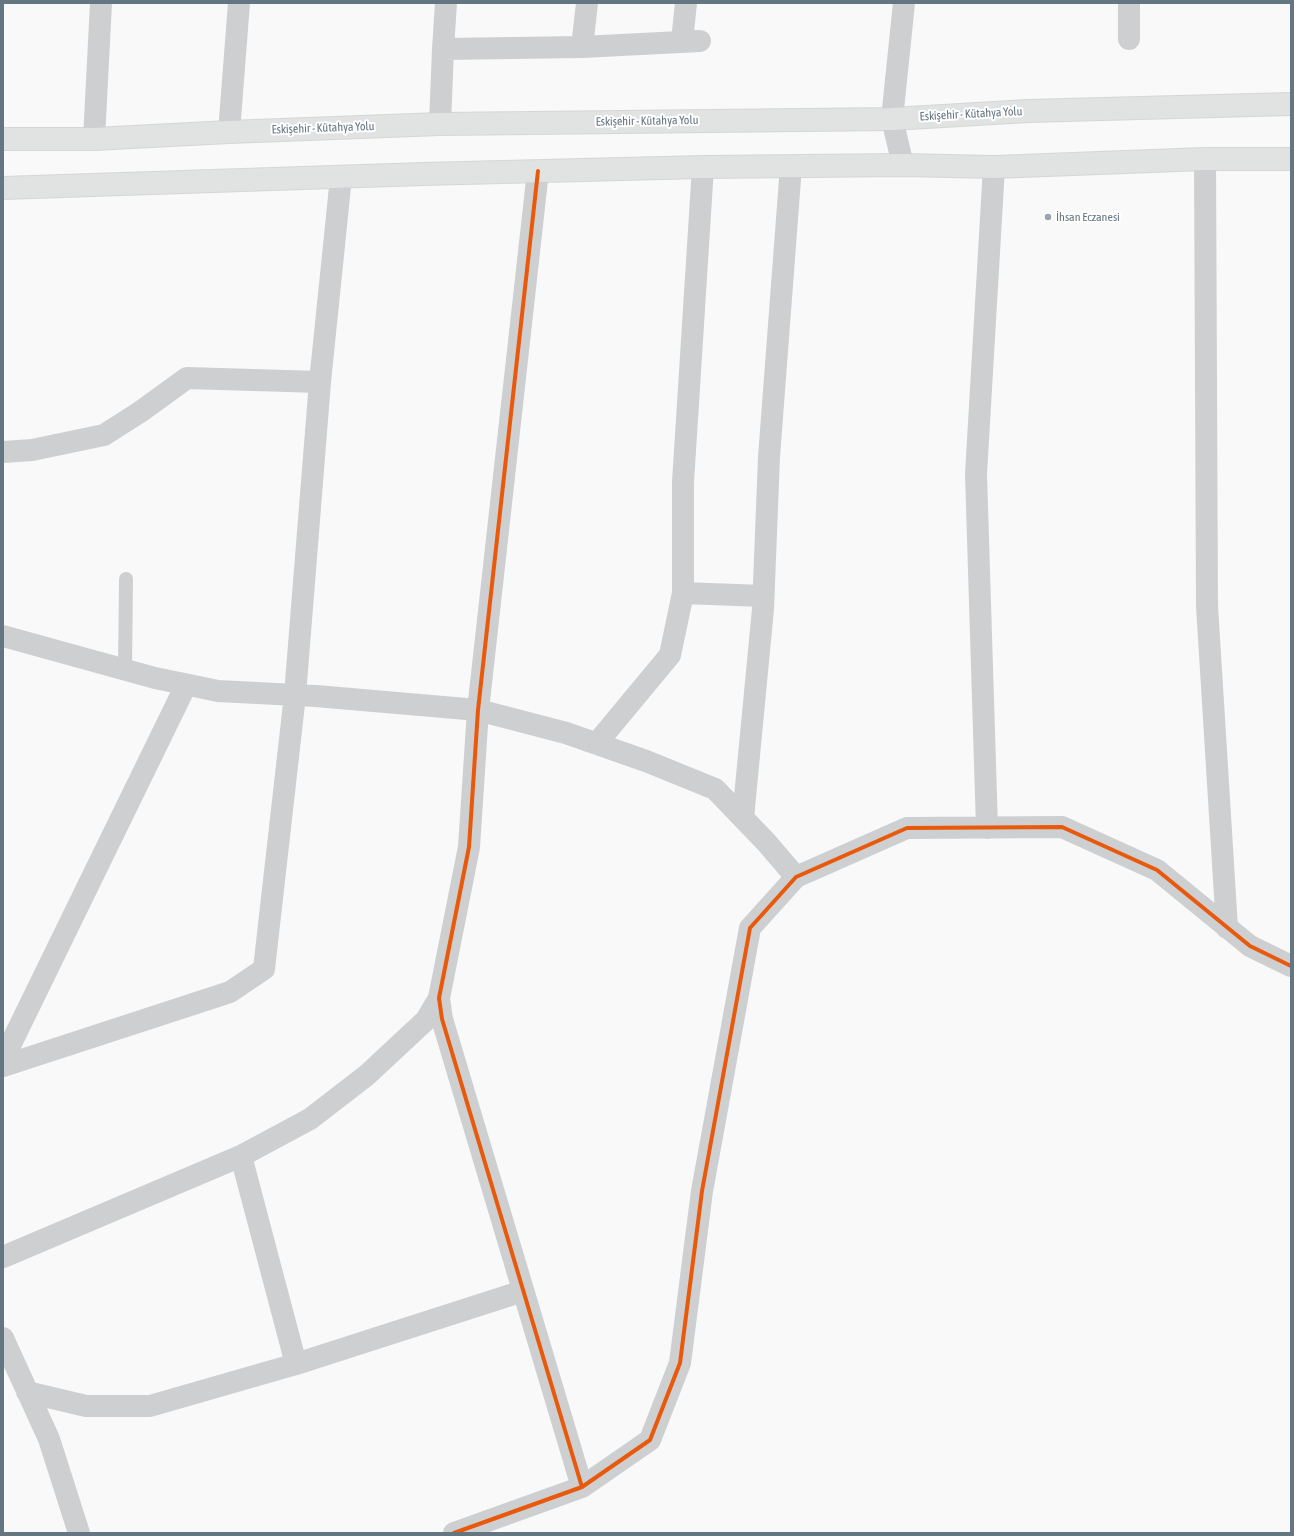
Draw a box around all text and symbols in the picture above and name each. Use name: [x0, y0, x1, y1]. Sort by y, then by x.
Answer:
street label: Eskişehir - Kütahya Yolu: [919, 104, 1023, 124]
street label: Eskişehir - Kütahya Yolu: [595, 113, 699, 129]
street label: Eskişehir - Kütahya Yolu: [271, 119, 375, 137]
place label: İhsan Eczanesi: [1056, 210, 1120, 224]
marker: İhsan Eczanesi: [1043, 212, 1053, 222]

